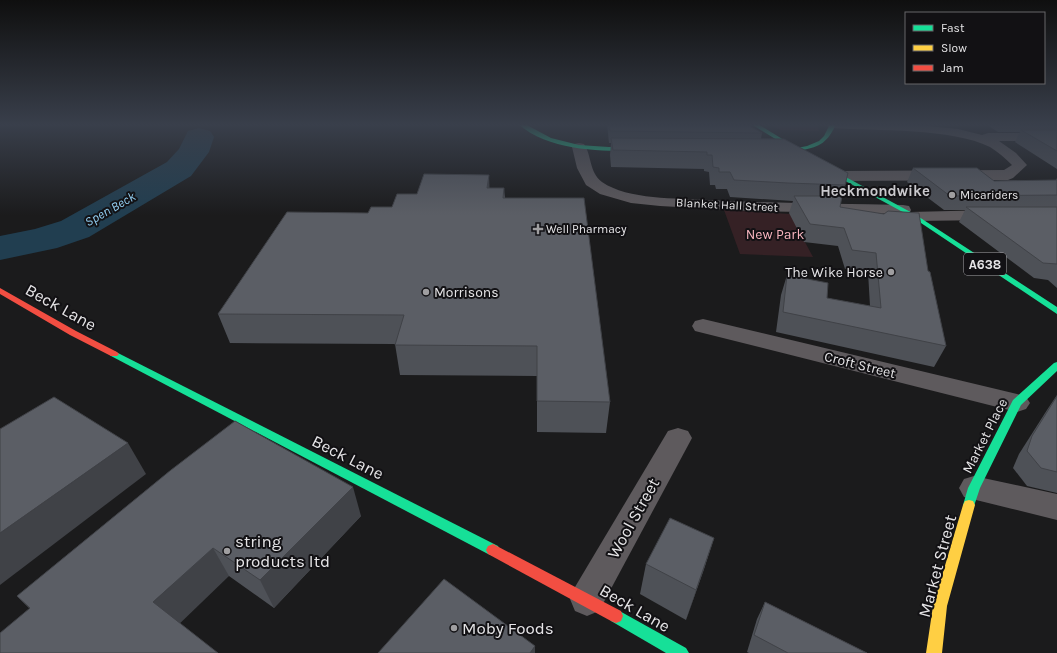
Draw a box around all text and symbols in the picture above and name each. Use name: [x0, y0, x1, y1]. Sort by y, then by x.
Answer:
legend: [905, 12, 1045, 84]
text: Fast: [941, 21, 965, 35]
text: Slow: [941, 41, 967, 55]
text: Jam: [941, 61, 964, 75]
district label: Heckmondwike: [820, 182, 930, 200]
water label: Spen Beck: [82, 188, 138, 229]
place label: Micariders: [960, 188, 1018, 202]
marker: Micariders: [947, 190, 957, 200]
street label: Blanket Hall Street: [676, 195, 779, 215]
place label: Well Pharmacy: [546, 222, 627, 236]
marker: Well Pharmacy: [533, 224, 543, 234]
park label: New Park: [746, 226, 804, 243]
road number: A638: [964, 253, 1006, 275]
place label: The Wike Horse: [785, 264, 883, 281]
marker: The Wike Horse: [886, 267, 896, 277]
street label: Beck Lane: [22, 279, 100, 335]
place label: Morrisons: [434, 284, 499, 301]
marker: Morrisons: [421, 287, 431, 297]
street label: Croft Street: [822, 348, 898, 382]
street label: Market Place: [959, 396, 1011, 476]
street label: Beck Lane: [309, 430, 387, 484]
street label: Wool Street: [603, 474, 663, 562]
street label: Market Street: [914, 513, 960, 619]
place label: string products ltd: [235, 531, 330, 571]
marker: string products ltd: [222, 546, 232, 556]
street label: Beck Lane: [596, 580, 674, 636]
place label: Moby Foods: [462, 618, 554, 638]
marker: Moby Foods: [449, 623, 459, 633]

